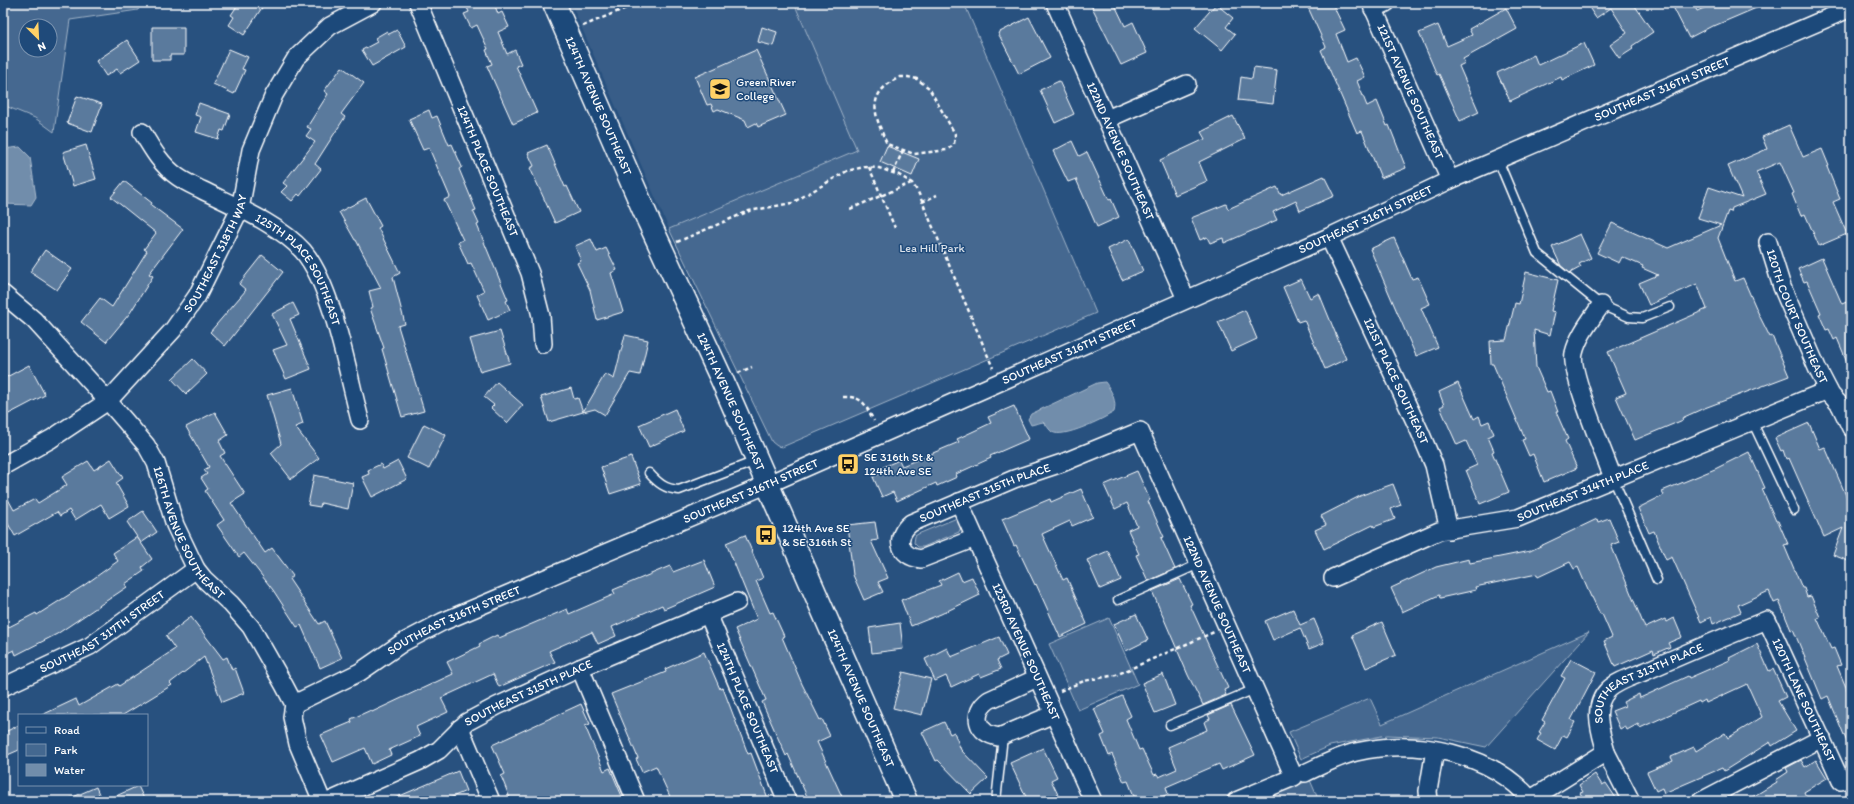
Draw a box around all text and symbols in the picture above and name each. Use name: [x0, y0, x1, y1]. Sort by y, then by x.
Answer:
north arrow: [18, 18, 58, 58]
street label: 121ST AVENUE SOUTHEAST: [1374, 22, 1447, 162]
street label: 124TH AVENUE SOUTHEAST: [562, 34, 635, 178]
text: N: [36, 39, 48, 54]
street label: SOUTHEAST 316TH STREET: [1592, 54, 1732, 124]
place label: Green River College: [736, 75, 796, 103]
school or university icon: Green River College: [707, 76, 733, 102]
street label: 122ND AVENUE SOUTHEAST: [1084, 80, 1157, 223]
street label: 124TH PLACE SOUTHEAST: [454, 103, 521, 239]
street label: SOUTHEAST 316TH STREET: [1296, 182, 1435, 257]
street label: SOUTHEAST 318TH WAY: [181, 193, 250, 315]
street label: 125TH PLACE SOUTHEAST: [253, 211, 343, 328]
park label: Lea Hill Park: [899, 241, 966, 255]
street label: 120TH COURT SOUTHEAST: [1764, 247, 1831, 386]
street label: SOUTHEAST 316TH STREET: [1000, 315, 1139, 387]
street label: 121ST PLACE SOUTHEAST: [1361, 316, 1432, 447]
street label: 124TH AVENUE SOUTHEAST: [694, 330, 768, 473]
place label: SE 316th St & 124th Ave SE: [864, 450, 934, 478]
bus stop icon: SE 316th St & 124th Ave SE: [835, 451, 861, 477]
street label: SOUTHEAST 316TH STREET: [681, 456, 821, 526]
street label: SOUTHEAST 314TH PLACE: [1515, 458, 1651, 525]
street label: SOUTHEAST 315TH PLACE: [917, 460, 1052, 526]
street label: 126TH AVENUE SOUTHEAST: [150, 464, 228, 602]
place label: 124th Ave SE & SE 316th St: [782, 521, 852, 549]
bus stop icon: 124th Ave SE & SE 316th St: [753, 522, 779, 548]
street label: 122ND AVENUE SOUTHEAST: [1180, 533, 1254, 676]
street label: 123RD AVENUE SOUTHEAST: [989, 581, 1063, 723]
street label: SOUTHEAST 316TH STREET: [385, 583, 523, 658]
street label: SOUTHEAST 317TH STREET: [37, 587, 168, 676]
street label: 124TH AVENUE SOUTHEAST: [825, 627, 898, 770]
street label: 120TH LANE SOUTHEAST: [1769, 636, 1838, 764]
street label: 124TH PLACE SOUTHEAST: [714, 640, 782, 776]
street label: SOUTHEAST 313TH PLACE: [1591, 640, 1706, 724]
street label: SOUTHEAST 315TH PLACE: [462, 657, 595, 729]
legend: [18, 714, 148, 786]
text: Road: [54, 723, 80, 737]
text: Park: [54, 743, 78, 757]
text: Water: [54, 763, 85, 777]

